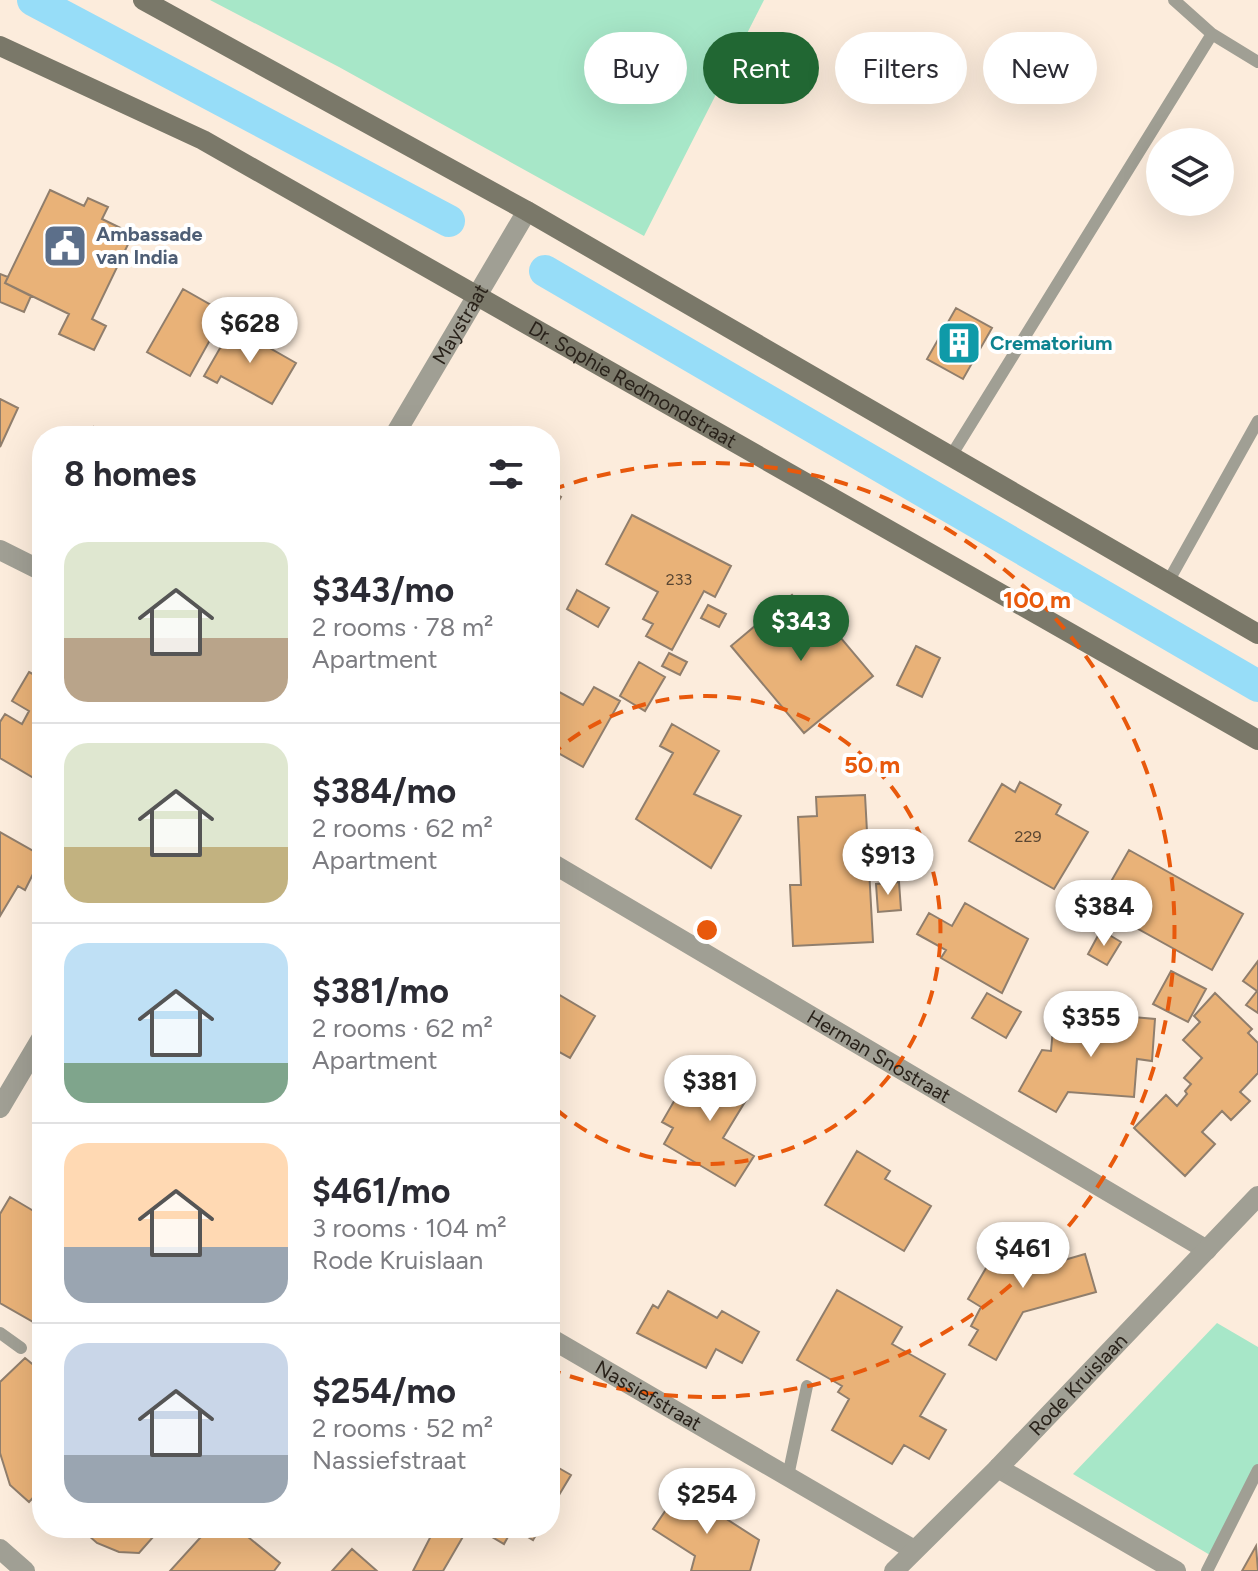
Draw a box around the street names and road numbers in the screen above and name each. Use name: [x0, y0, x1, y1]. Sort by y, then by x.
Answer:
street label: Maystraat: [427, 280, 493, 369]
street label: Dr. Sophie Redmondstraat: [524, 316, 741, 453]
street label: Herman Snostraat: [803, 1005, 955, 1108]
street label: Rode Kruislaan: [1024, 1328, 1132, 1440]
street label: Nassiefstraat: [591, 1355, 706, 1436]

